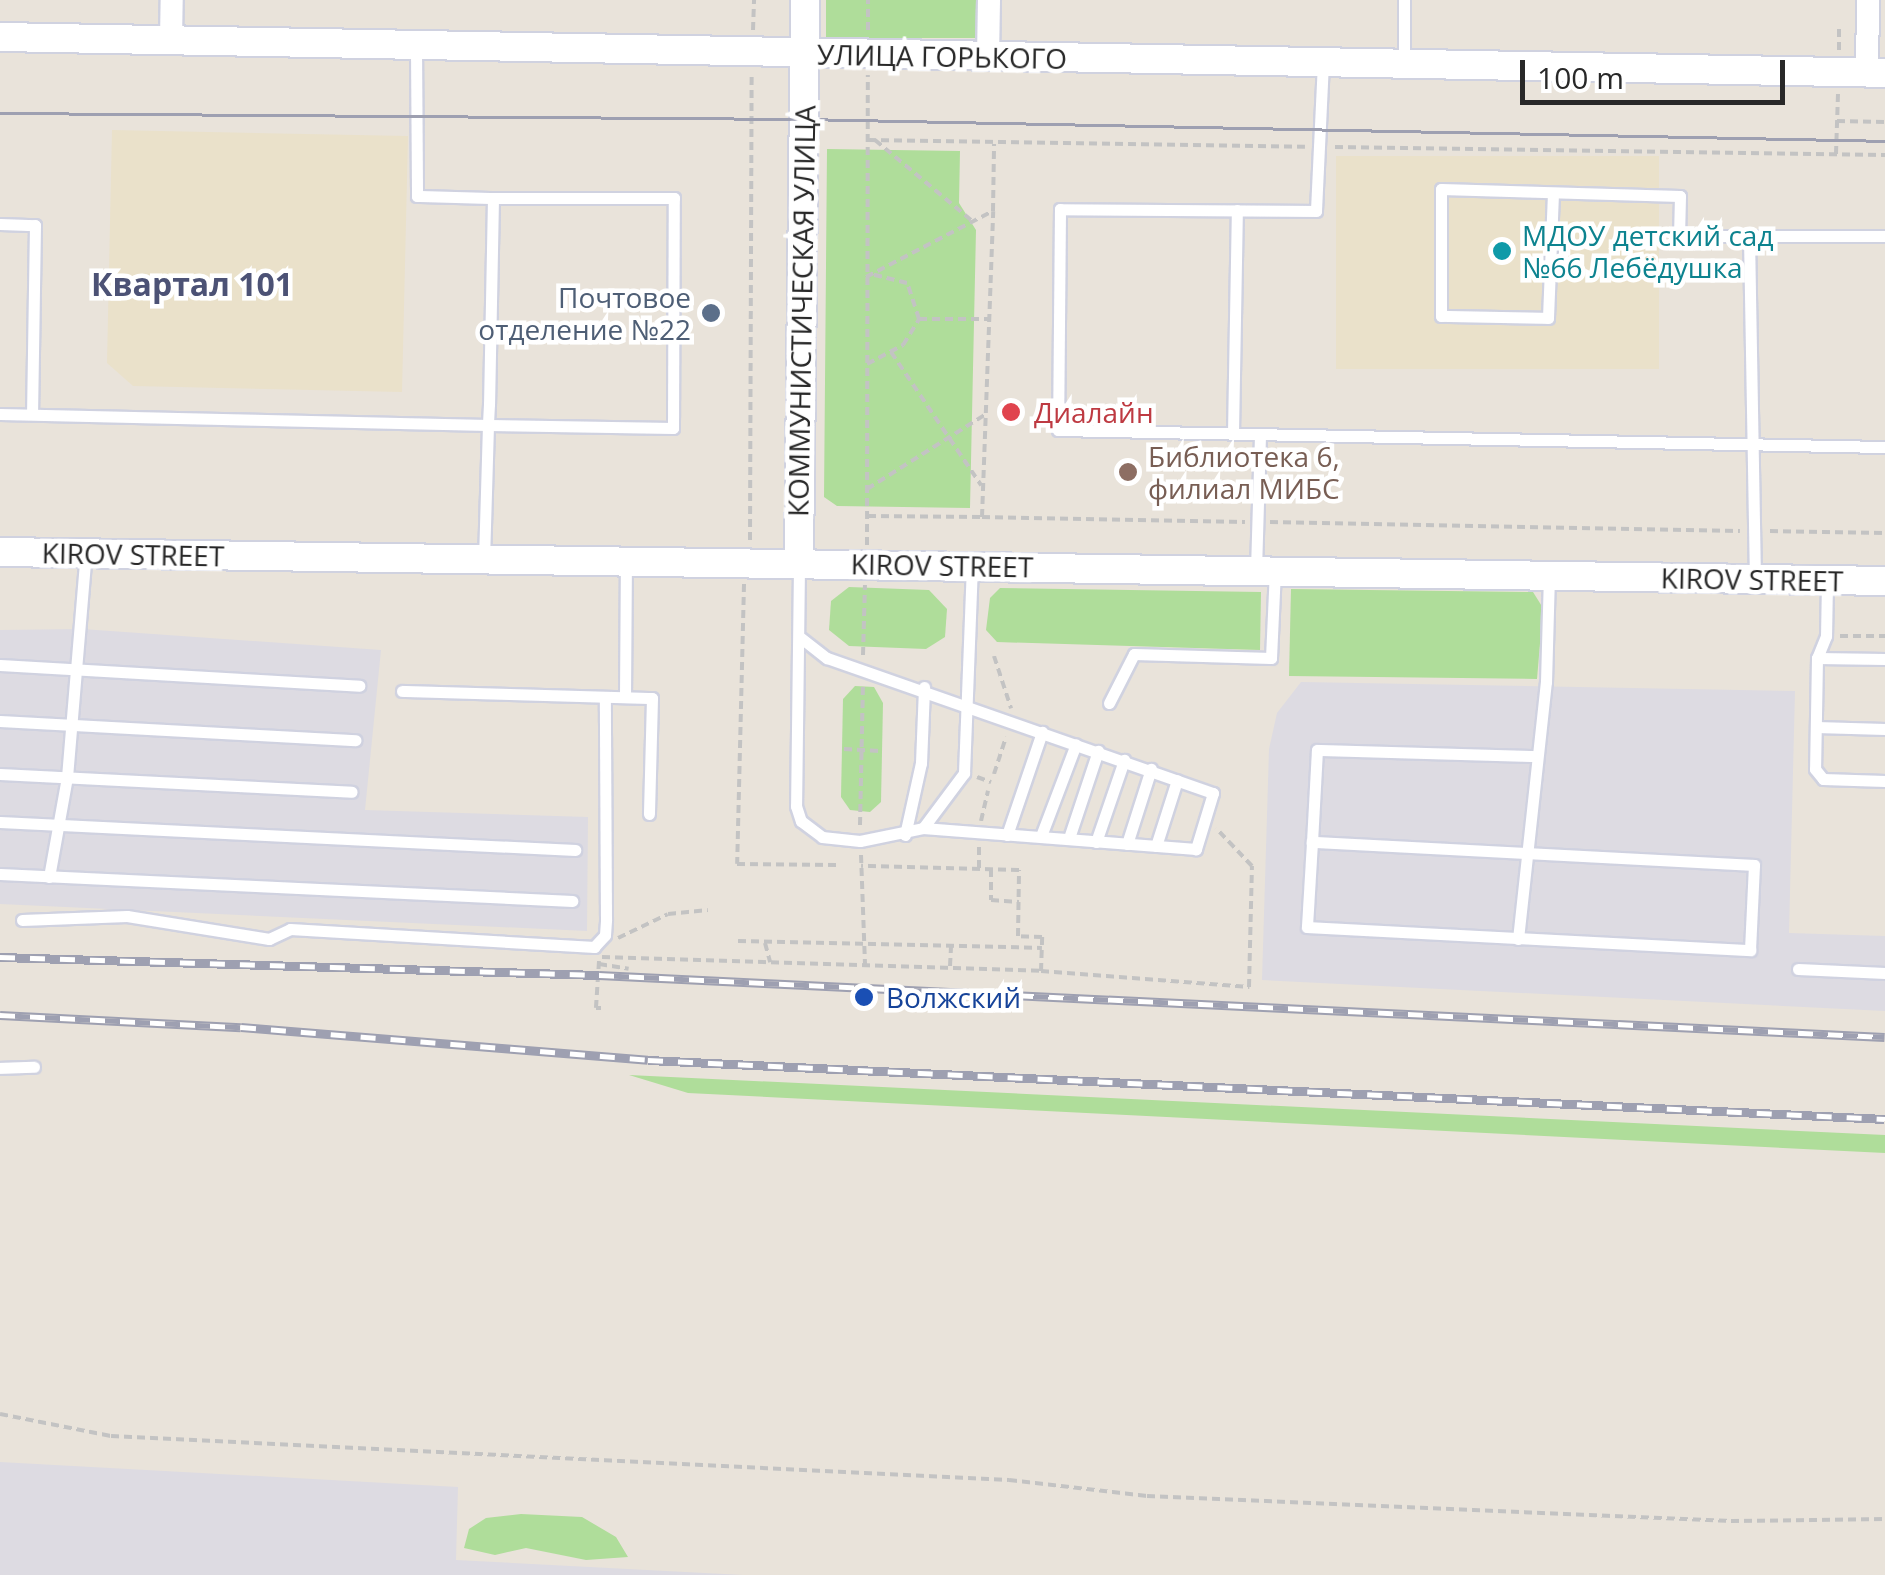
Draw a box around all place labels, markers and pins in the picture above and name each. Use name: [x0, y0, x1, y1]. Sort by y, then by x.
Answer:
place label: МДОУ детский сад №66 Лебёдушка: [1522, 218, 1773, 284]
marker: МДОУ детский сад №66 Лебёдушка: [1491, 240, 1513, 262]
place label: Почтовое отделение №22: [478, 280, 691, 346]
marker: Почтовое отделение №22: [700, 302, 722, 324]
place label: Диалайн: [1034, 395, 1154, 429]
marker: Диалайн: [998, 399, 1024, 425]
place label: Библиотека 6, филиал МИБС: [1148, 439, 1340, 505]
marker: Библиотека 6, филиал МИБС: [1117, 461, 1139, 483]
place label: Волжский: [886, 980, 1021, 1014]
marker: Волжский: [851, 984, 877, 1010]

